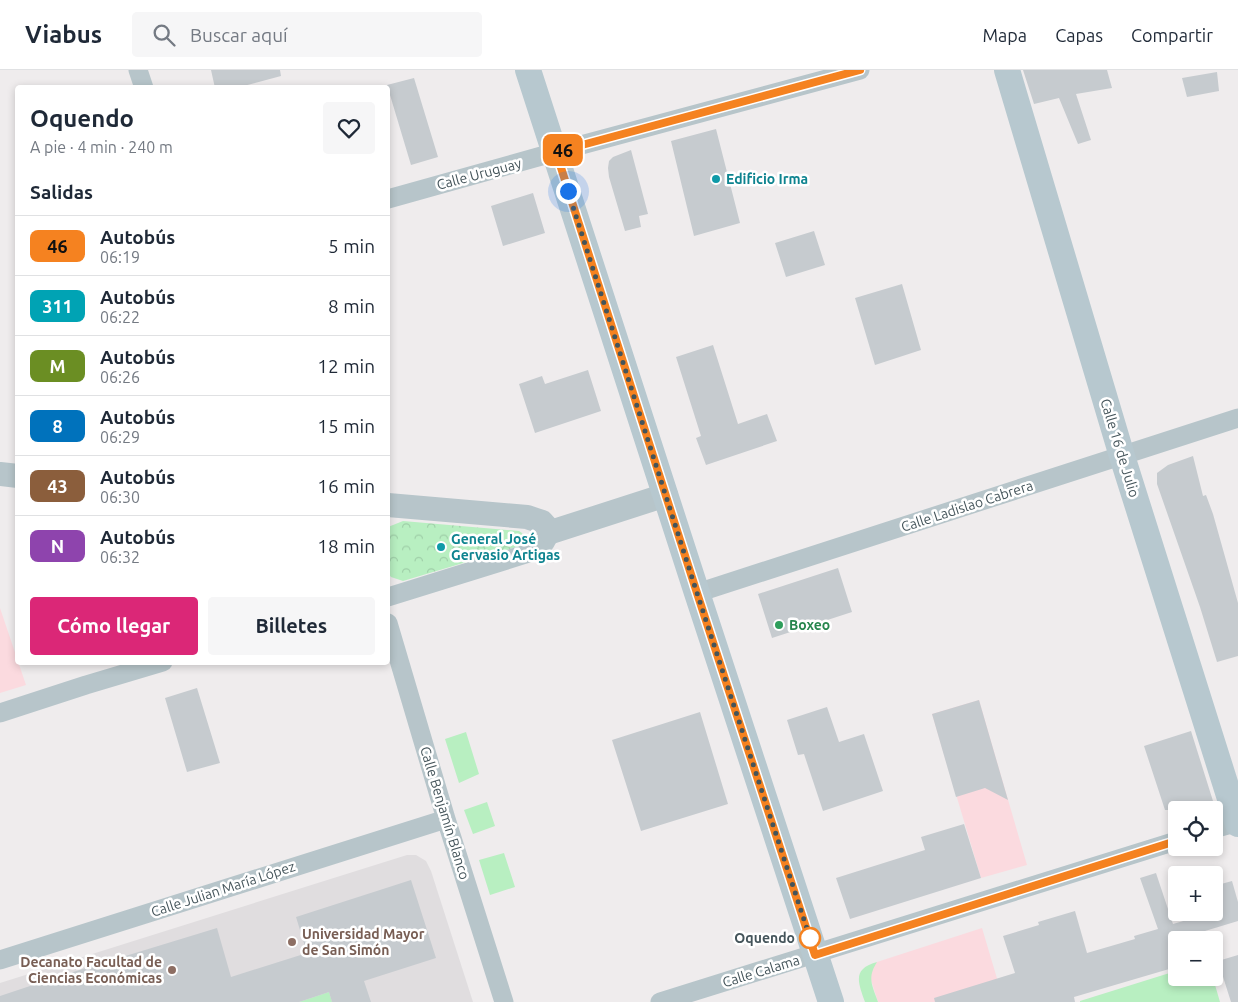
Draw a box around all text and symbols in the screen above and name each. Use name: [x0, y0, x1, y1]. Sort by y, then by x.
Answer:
search box: [132, 12, 482, 57]
text: Viabus: [25, 21, 102, 48]
icon: search: [150, 21, 178, 49]
text: Buscar aquí: [190, 24, 288, 46]
text: Mapa: [982, 25, 1027, 45]
text: Capas: [1055, 25, 1103, 45]
text: Compartir: [1131, 25, 1213, 45]
button: heart: [323, 102, 375, 154]
text: Oquendo: [30, 105, 134, 132]
line badge: 46: [540, 134, 586, 166]
text: A pie · 4 min · 240 m: [30, 138, 173, 156]
text: 46: [553, 140, 573, 160]
street label: Calle Uruguay: [435, 155, 523, 193]
place label: Edificio Irma: [726, 171, 808, 187]
marker: Edificio Irma: [710, 173, 722, 185]
your location: [556, 179, 581, 204]
text: Salidas: [30, 181, 93, 203]
text: Autobús: [100, 226, 175, 248]
text: 5 min: [328, 235, 375, 257]
text: 46: [47, 236, 68, 256]
text: 06:19: [100, 248, 140, 266]
text: Autobús: [100, 286, 175, 308]
text: 8 min: [328, 295, 375, 317]
text: 311: [42, 296, 73, 316]
text: 06:22: [100, 308, 140, 326]
text: Autobús: [100, 346, 175, 368]
text: 12 min: [317, 355, 375, 377]
text: M: [49, 356, 66, 376]
text: 06:26: [100, 368, 140, 386]
street label: Calle 16 de Julio: [1097, 397, 1143, 499]
text: Autobús: [100, 406, 175, 428]
text: 15 min: [317, 415, 375, 437]
text: 8: [52, 416, 63, 436]
text: 06:29: [100, 428, 140, 446]
text: Autobús: [100, 466, 175, 488]
text: 16 min: [317, 475, 375, 497]
text: 43: [47, 476, 68, 496]
street label: Calle Ladislao Cabrera: [899, 477, 1035, 535]
text: 06:30: [100, 488, 140, 506]
text: Autobús: [100, 526, 175, 548]
place label: General José Gervasio Artigas: [451, 531, 561, 563]
text: 18 min: [317, 535, 375, 557]
text: N: [51, 536, 64, 556]
marker: General José Gervasio Artigas: [435, 541, 447, 553]
text: 06:32: [100, 548, 140, 566]
button: Cómo llegar: [30, 597, 198, 655]
button: Billetes: [208, 597, 375, 655]
place label: Boxeo: [789, 617, 830, 633]
marker: Boxeo: [773, 619, 785, 631]
street label: Calle Benjamín Blanco: [417, 744, 473, 882]
map controls: [1168, 801, 1223, 986]
button: locate: [1168, 801, 1223, 856]
street label: Calle Julian María López: [149, 858, 297, 920]
button: +: [1168, 866, 1223, 921]
place label: Universidad Mayor de San Simón: [302, 926, 425, 958]
marker: Oquendo: [799, 927, 821, 949]
place label: Oquendo: [734, 930, 795, 946]
button: −: [1168, 931, 1223, 986]
marker: Universidad Mayor de San Simón: [286, 936, 298, 948]
street label: Calle Calama: [720, 952, 802, 990]
place label: Decanato Facultad de Ciencias Económicas: [20, 954, 162, 986]
marker: Decanato Facultad de Ciencias Económicas: [166, 964, 178, 976]

